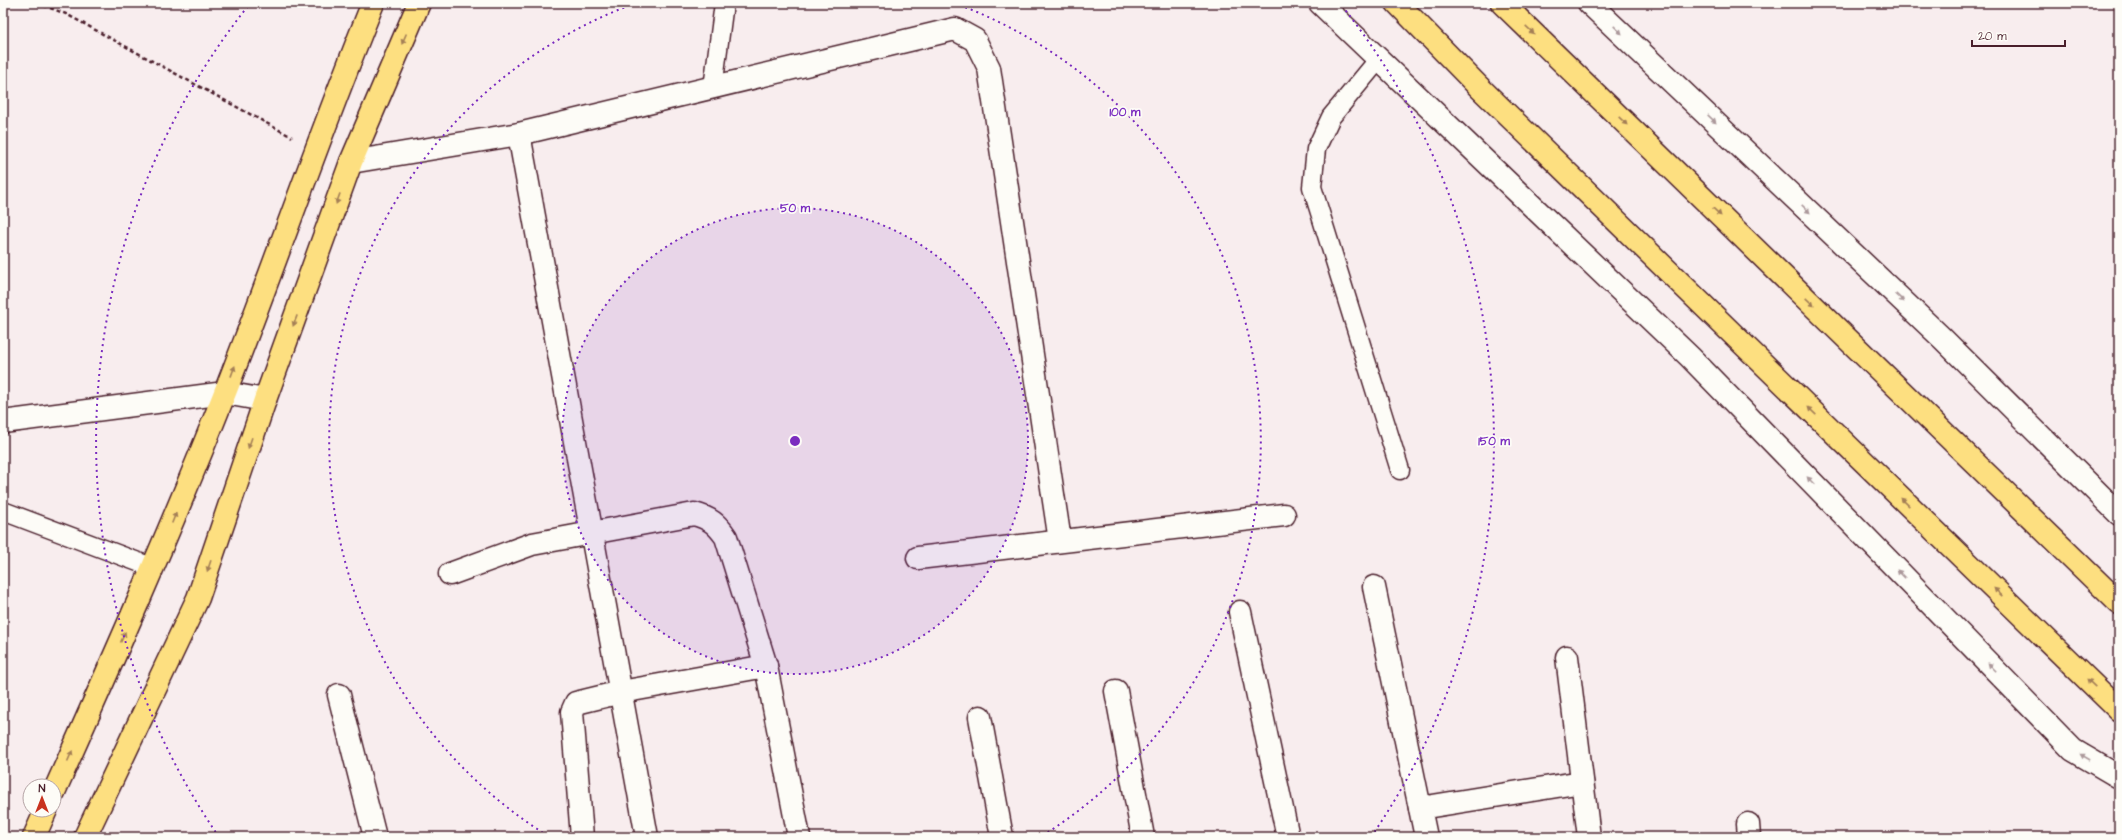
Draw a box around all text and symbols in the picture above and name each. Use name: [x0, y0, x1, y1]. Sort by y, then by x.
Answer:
scale bar: [1972, 22, 2065, 48]
one-way arrow: [1525, 25, 1535, 35]
one-way arrow: [1613, 25, 1623, 35]
text: 20 m: [1978, 28, 2007, 45]
one-way arrow: [400, 33, 406, 45]
text: 100 m: [1110, 104, 1141, 121]
one-way arrow: [1707, 115, 1717, 124]
one-way arrow: [1618, 116, 1628, 126]
one-way arrow: [335, 193, 341, 205]
text: 50 m: [780, 200, 811, 217]
one-way arrow: [1801, 204, 1811, 214]
one-way arrow: [1712, 207, 1722, 216]
one-way arrow: [1895, 294, 1905, 303]
one-way arrow: [1805, 297, 1815, 307]
one-way arrow: [291, 315, 297, 327]
one-way arrow: [230, 365, 236, 377]
one-way arrow: [1807, 406, 1817, 416]
text: 150 m: [1478, 433, 1511, 450]
centre of rings: [788, 434, 802, 448]
one-way arrow: [247, 438, 253, 450]
one-way arrow: [1806, 476, 1816, 486]
one-way arrow: [1900, 497, 1910, 506]
one-way arrow: [172, 511, 178, 523]
one-way arrow: [206, 561, 212, 573]
one-way arrow: [1897, 569, 1906, 579]
one-way arrow: [1993, 587, 2003, 597]
one-way arrow: [120, 632, 126, 643]
one-way arrow: [1987, 662, 1997, 672]
one-way arrow: [2086, 678, 2096, 688]
one-way arrow: [67, 751, 73, 762]
one-way arrow: [2079, 754, 2091, 761]
north arrow: [22, 778, 62, 818]
text: N: [39, 781, 46, 796]

